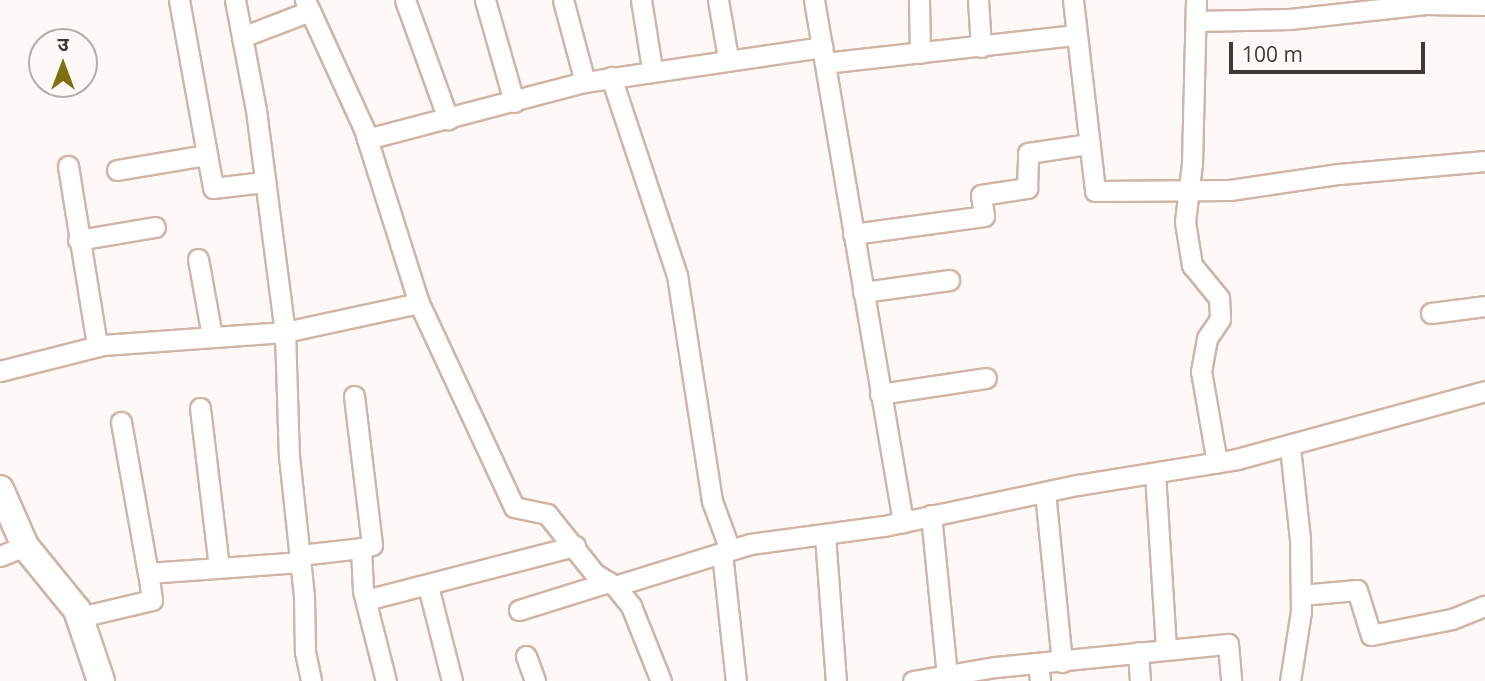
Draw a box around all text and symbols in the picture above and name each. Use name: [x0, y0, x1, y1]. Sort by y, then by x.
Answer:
north arrow: [28, 28, 98, 98]
scale bar: [1233, 28, 1429, 72]
text: उ: [57, 31, 69, 57]
text: 100 m: [1242, 40, 1303, 68]

